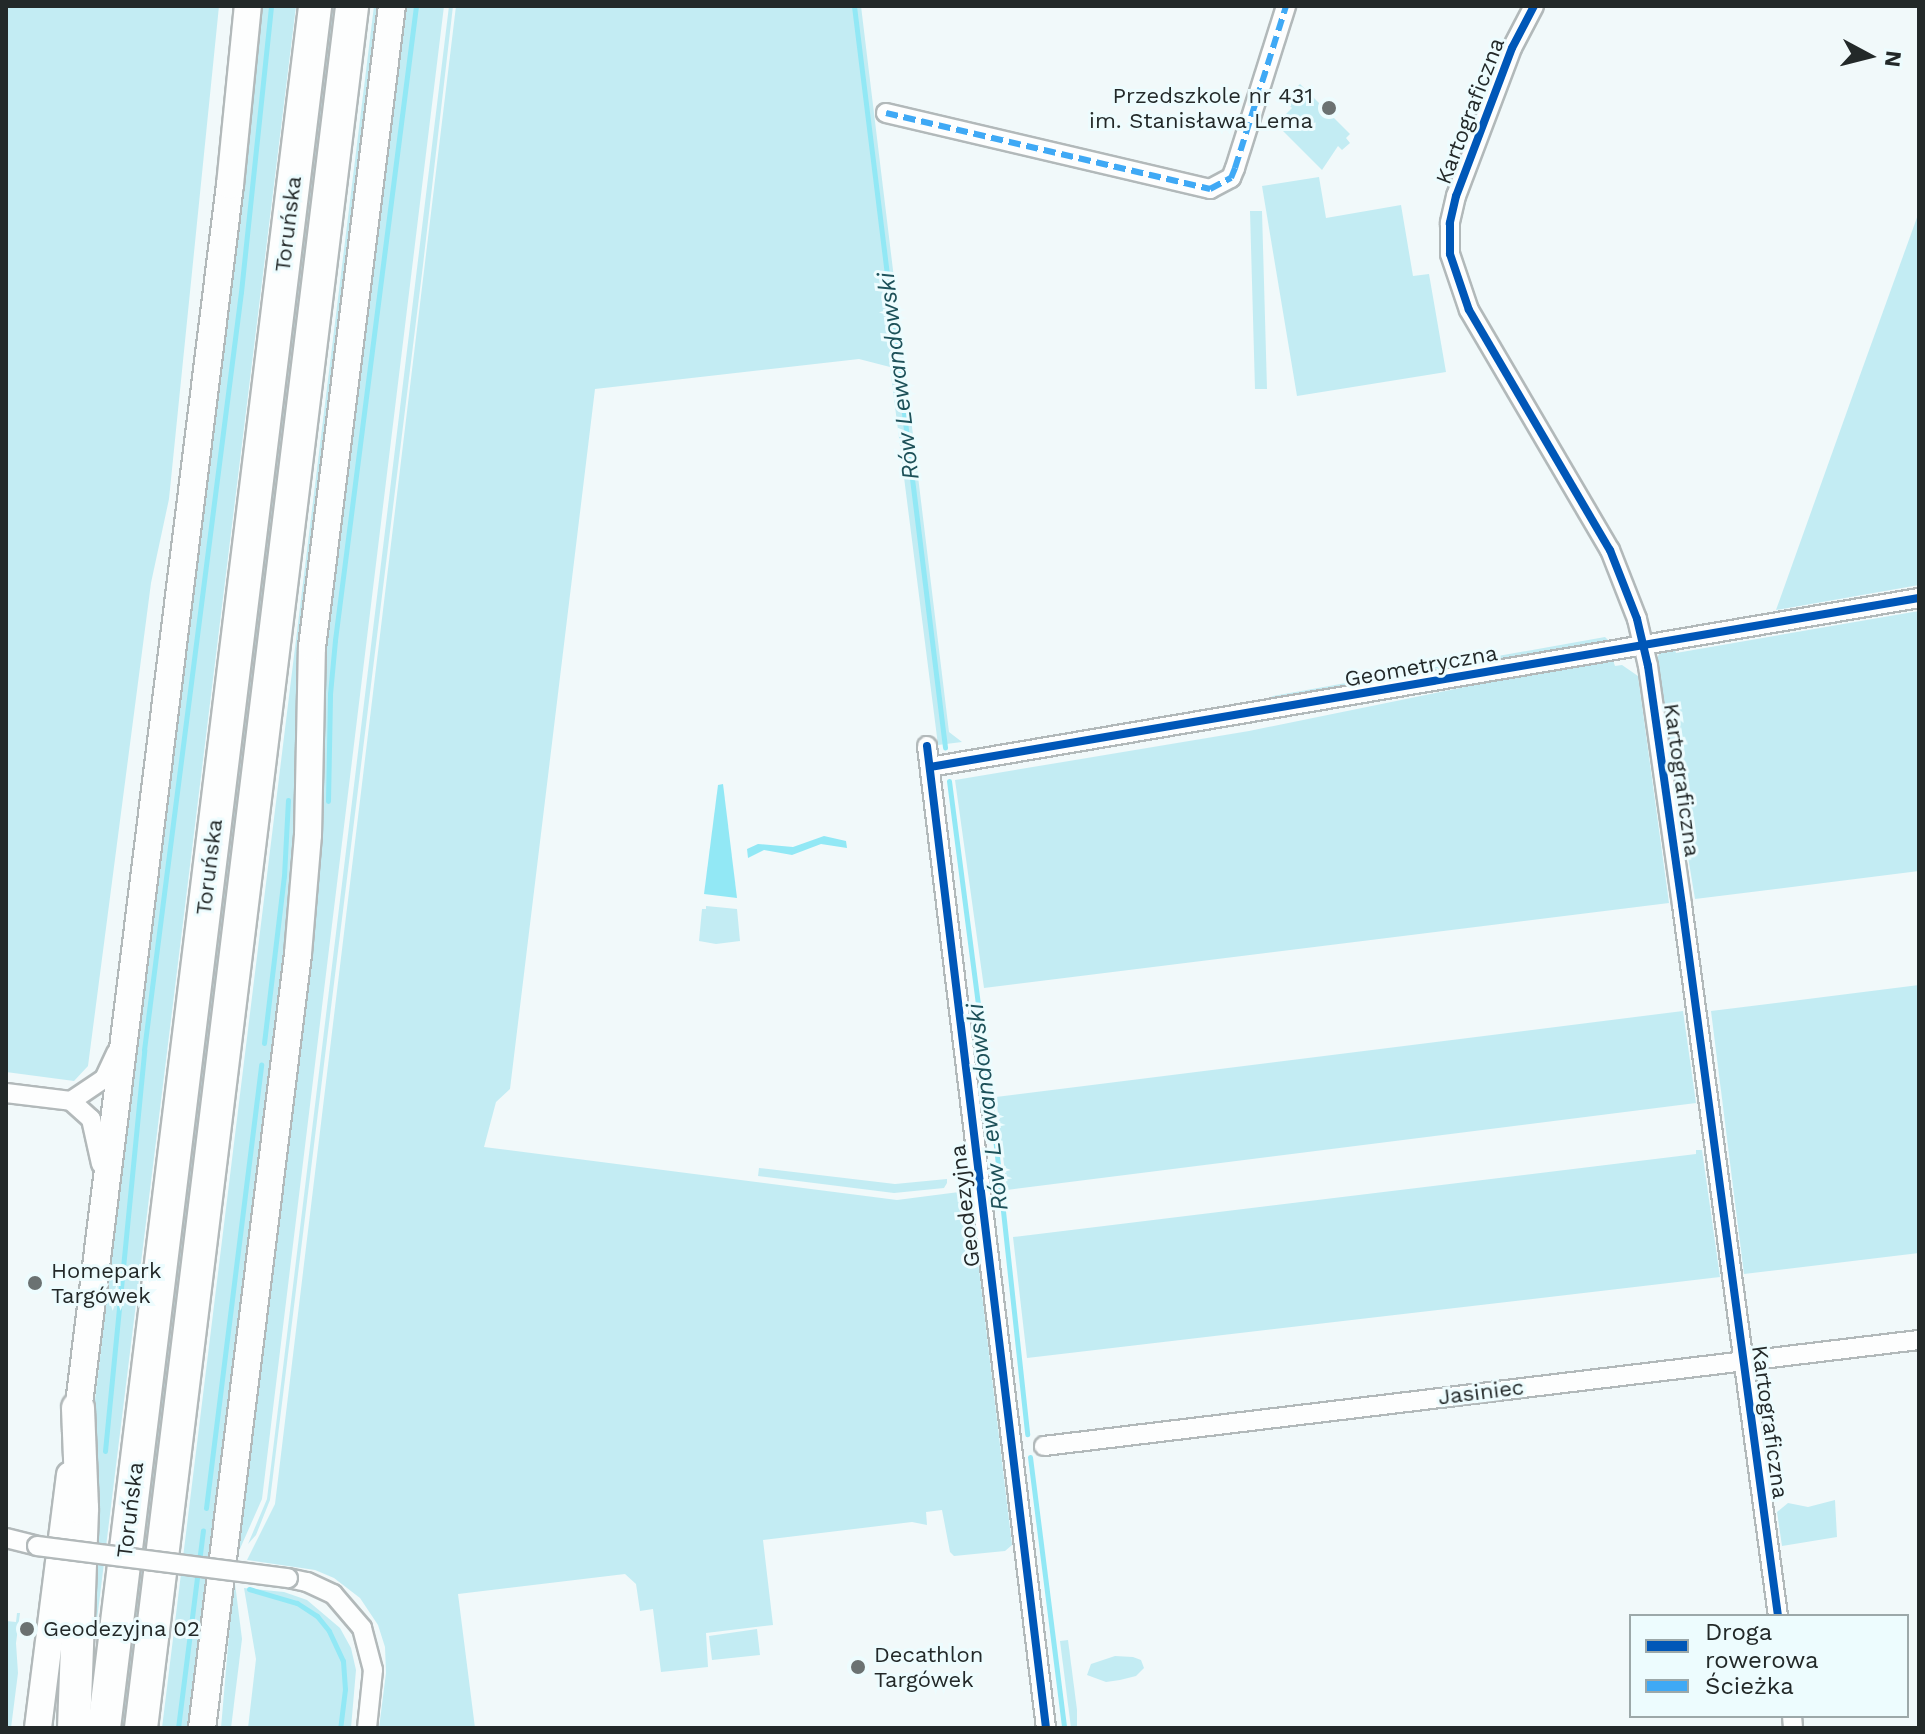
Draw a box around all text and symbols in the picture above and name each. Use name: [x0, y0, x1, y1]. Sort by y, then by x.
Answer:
north arrow: [1829, 16, 1909, 96]
street label: Kartograficzna: [1430, 34, 1510, 188]
text: N: [1880, 49, 1907, 69]
place label: Przedszkole nr 431 im. Stanisława Lema: [1089, 82, 1313, 134]
marker: Przedszkole nr 431 im. Stanisława Lema: [1320, 99, 1338, 117]
street label: Toruńska: [269, 174, 307, 274]
water label: Rów Lewandowski: [872, 270, 926, 482]
street label: Geometryczna: [1342, 640, 1500, 692]
street label: Kartograficzna: [1658, 702, 1706, 858]
street label: Toruńska: [190, 817, 228, 917]
water label: Rów Lewandowski: [961, 1001, 1015, 1213]
street label: Geodezyjna: [944, 1143, 986, 1269]
place label: Homepark Targówek: [51, 1257, 162, 1308]
marker: Homepark Targówek: [26, 1274, 44, 1292]
street label: Kartograficzna: [1746, 1344, 1794, 1500]
street label: Jasiniec: [1436, 1374, 1526, 1410]
street label: Toruńska: [111, 1460, 149, 1560]
legend: [1629, 1614, 1909, 1718]
place label: Geodezyjna 02: [43, 1616, 200, 1642]
text: Droga rowerowa: [1705, 1618, 1819, 1674]
marker: Geodezyjna 02: [18, 1620, 36, 1638]
place label: Decathlon Targówek: [874, 1641, 983, 1692]
marker: Decathlon Targówek: [849, 1658, 867, 1676]
text: Ścieżka: [1705, 1672, 1794, 1700]

